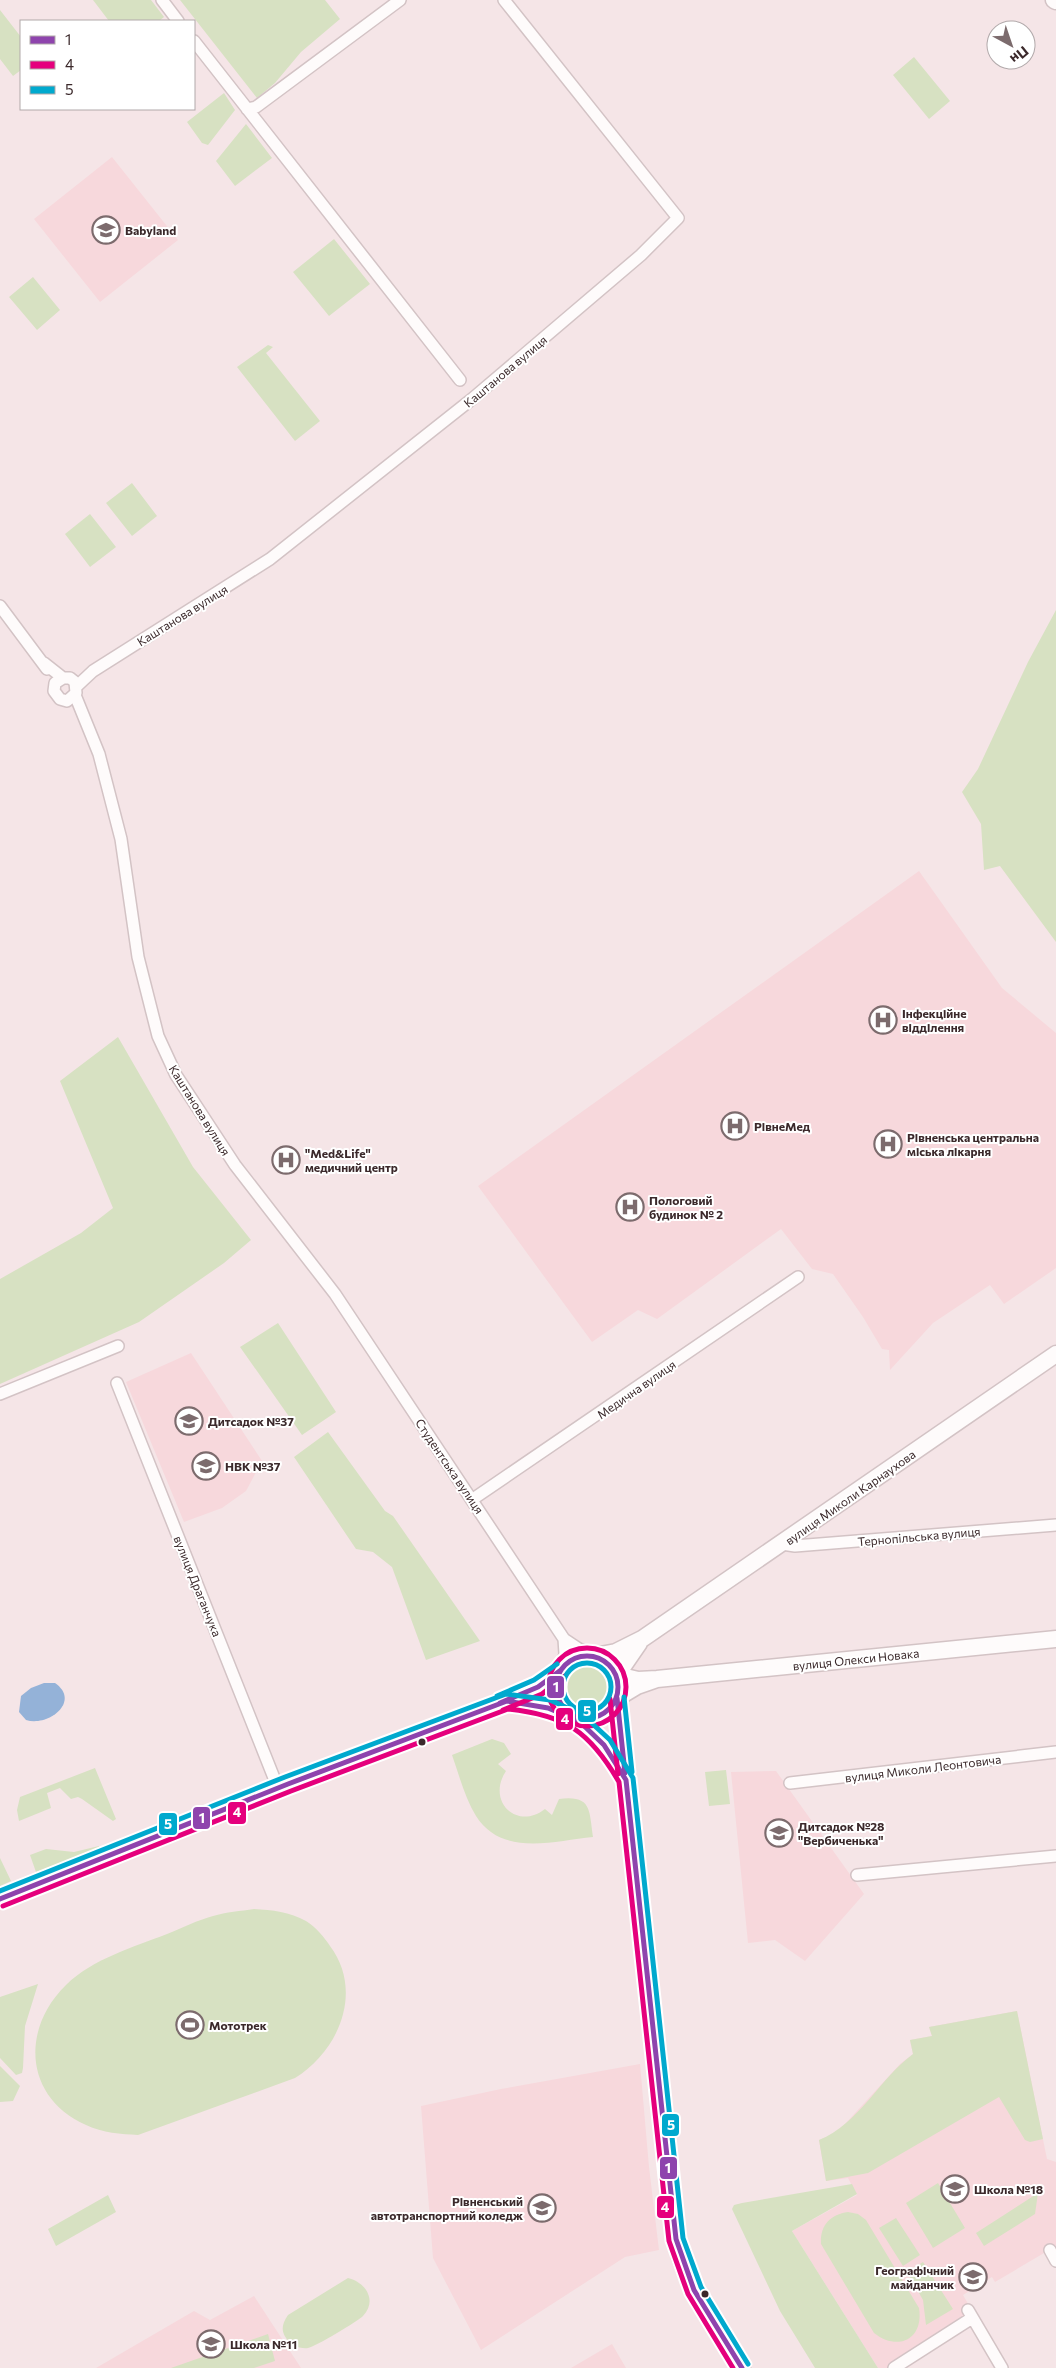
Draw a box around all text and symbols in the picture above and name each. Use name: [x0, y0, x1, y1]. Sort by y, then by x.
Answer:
legend: [20, 20, 195, 110]
north arrow: [986, 20, 1036, 70]
text: 1: [65, 30, 71, 48]
text: Пн: [1007, 43, 1032, 68]
text: 4: [65, 55, 74, 73]
text: 5: [65, 80, 74, 98]
school or university icon: Babyland: [91, 215, 121, 245]
place label: Babyland: [125, 223, 176, 237]
street label: Каштанова вулиця: [461, 332, 549, 410]
street label: Каштанова вулиця: [134, 581, 230, 649]
hospital icon: Інфекційне відділення: [868, 1005, 898, 1035]
place label: Інфекційне відділення: [902, 1006, 967, 1034]
street label: Каштанова вулиця: [166, 1062, 234, 1158]
hospital icon: РівнеМед: [720, 1111, 750, 1141]
place label: РівнеМед: [754, 1119, 811, 1133]
hospital icon: Рівненська центральна міська лікарня: [873, 1129, 903, 1159]
place label: Рівненська центральна міська лікарня: [907, 1130, 1039, 1158]
hospital icon: "Med&Life" медичний центр: [271, 1145, 301, 1175]
place label: "Med&Life" медичний центр: [305, 1146, 398, 1174]
hospital icon: Пологовий будинок № 2: [615, 1192, 645, 1222]
place label: Пологовий будинок № 2: [649, 1193, 723, 1221]
street label: Медична вулиця: [594, 1357, 678, 1421]
school or university icon: Дитсадок №37: [174, 1406, 204, 1436]
place label: Дитсадок №37: [208, 1414, 294, 1428]
street label: Студентська вулиця: [413, 1416, 487, 1516]
street label: вулиця Миколи Карнаухова: [782, 1447, 918, 1547]
school or university icon: НВК №37: [191, 1451, 221, 1481]
place label: НВК №37: [225, 1459, 281, 1473]
street label: Тернопільська вулиця: [857, 1524, 981, 1548]
street label: вулиця Драганчука: [171, 1533, 225, 1639]
street label: вулиця Олекси Новака: [792, 1645, 920, 1673]
line badge: 1: [546, 1675, 565, 1699]
text: 1: [553, 1678, 559, 1695]
line badge: 5: [577, 1699, 597, 1723]
text: 5: [583, 1702, 591, 1719]
line badge: 4: [555, 1707, 574, 1731]
text: 4: [561, 1710, 570, 1727]
unlabelled marker: [417, 1737, 427, 1747]
street label: вулиця Миколи Леонтовича: [844, 1751, 1002, 1785]
line badge: 4: [227, 1801, 247, 1825]
text: 4: [233, 1803, 242, 1820]
line badge: 1: [192, 1806, 211, 1830]
text: 1: [199, 1809, 205, 1826]
line badge: 5: [158, 1812, 178, 1836]
text: 5: [164, 1815, 172, 1832]
school or university icon: Дитсадок №28 "Вербиченька": [764, 1818, 794, 1848]
place label: Дитсадок №28 "Вербиченька": [798, 1819, 885, 1847]
sports icon: Мототрек: [175, 2010, 205, 2040]
place label: Мототрек: [209, 2018, 267, 2032]
line badge: 5: [661, 2113, 680, 2137]
text: 5: [667, 2116, 675, 2133]
line badge: 1: [659, 2156, 678, 2180]
text: 1: [665, 2159, 671, 2176]
school or university icon: Школа №18: [940, 2174, 970, 2204]
place label: Школа №18: [974, 2182, 1043, 2196]
school or university icon: Рівненський автотранспортний коледж: [527, 2193, 557, 2223]
place label: Рівненський автотранспортний коледж: [371, 2194, 524, 2222]
line badge: 4: [656, 2195, 675, 2219]
text: 4: [661, 2198, 670, 2215]
school or university icon: Географічний майданчик: [958, 2262, 988, 2292]
place label: Географічний майданчик: [875, 2263, 954, 2291]
unlabelled marker: [700, 2289, 710, 2299]
school or university icon: Школа №11: [196, 2329, 226, 2359]
place label: Школа №11: [230, 2337, 297, 2351]

